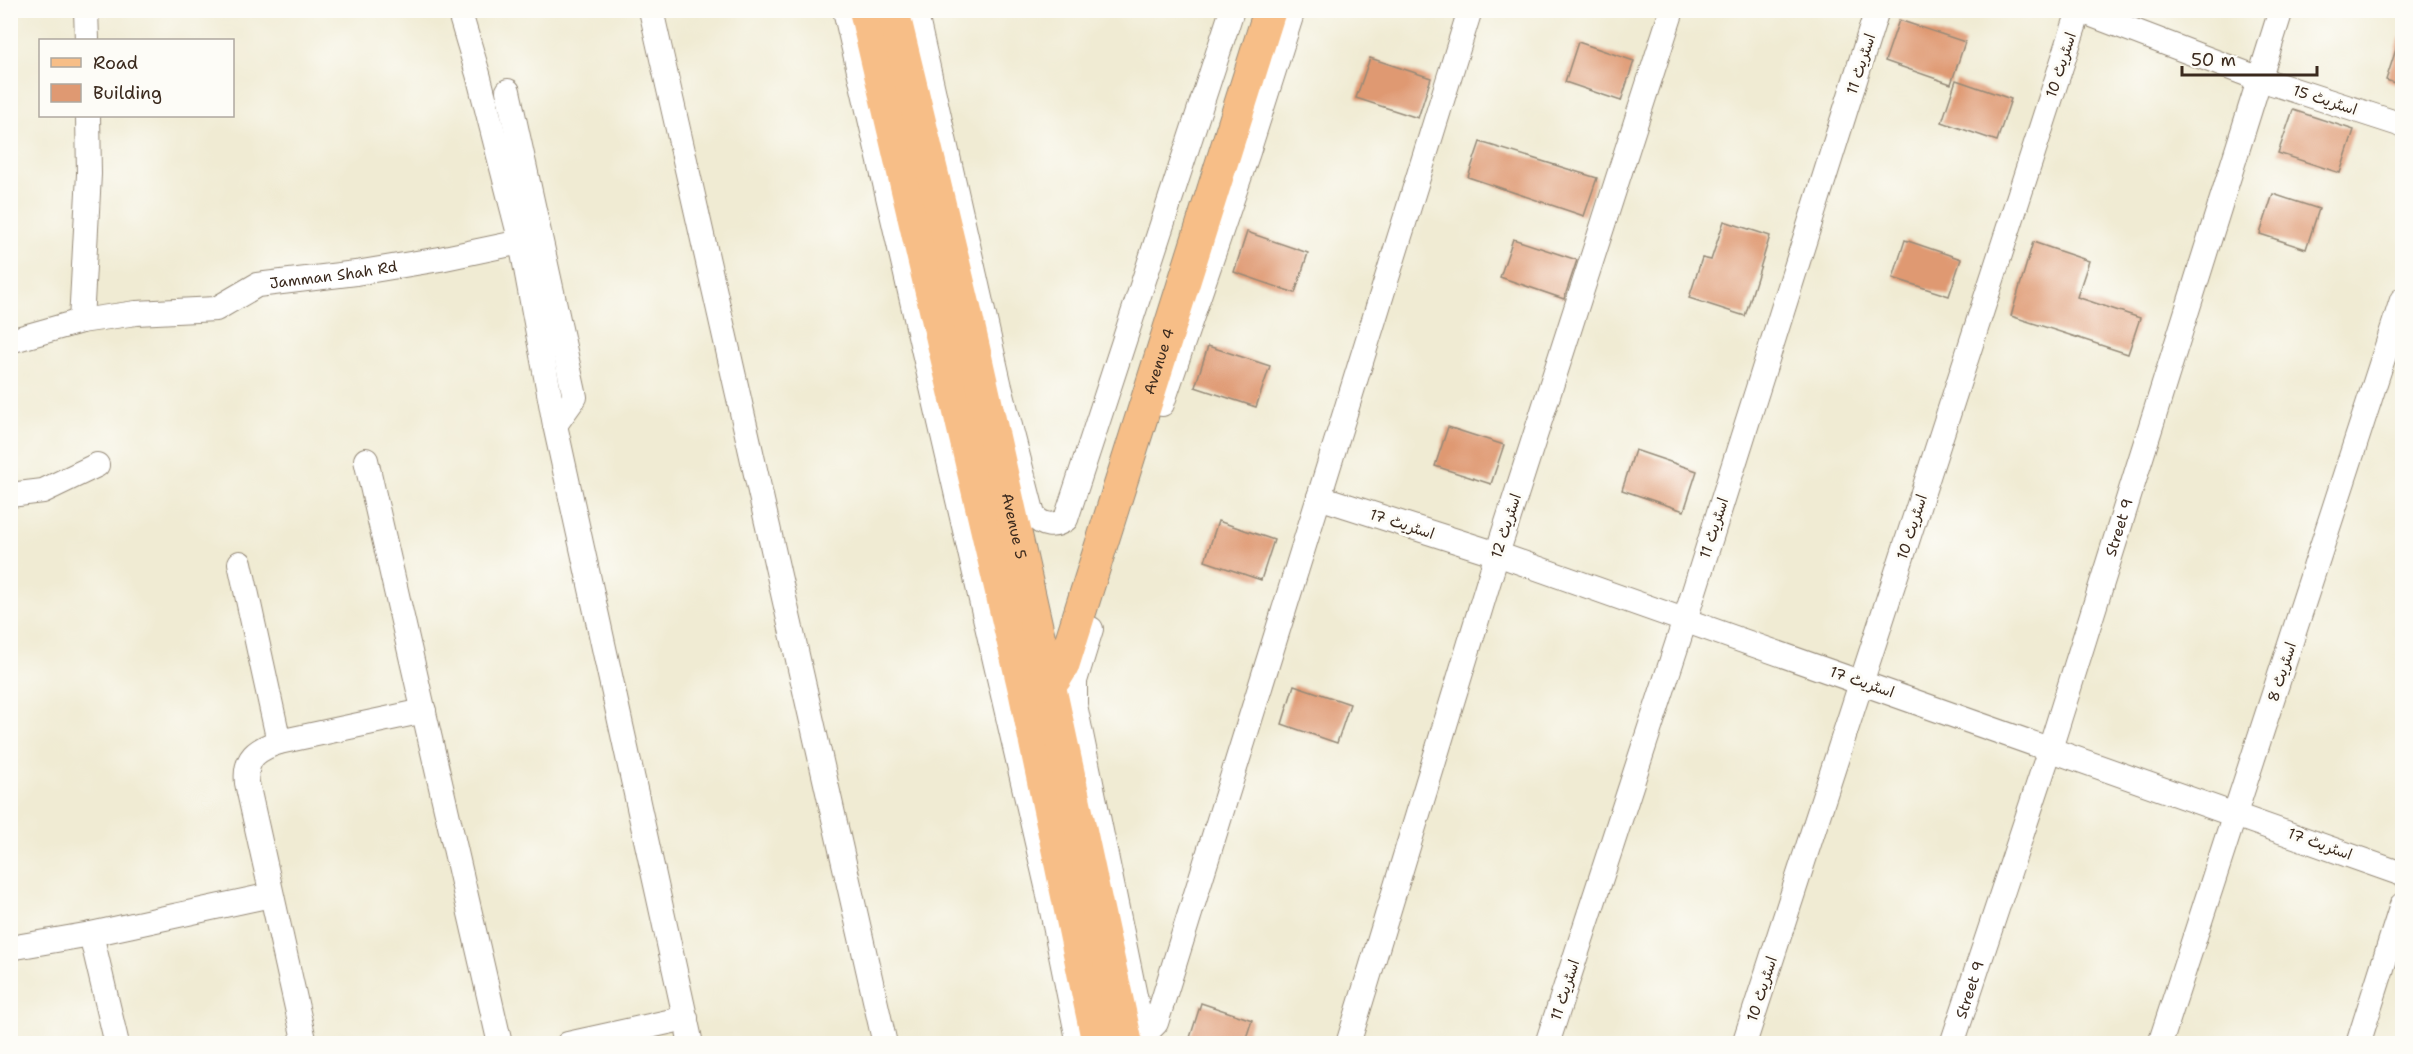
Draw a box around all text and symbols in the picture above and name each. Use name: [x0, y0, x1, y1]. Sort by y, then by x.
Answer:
street label: اسٹریٹ 10: [2041, 30, 2081, 100]
street label: اسٹریٹ 11: [1842, 31, 1880, 97]
legend: [39, 39, 234, 117]
scale bar: [2182, 39, 2317, 77]
text: 50 m: [2191, 48, 2236, 72]
text: Road: [93, 51, 138, 75]
street label: اسٹریٹ 15: [2290, 80, 2360, 120]
text: Building: [93, 81, 162, 105]
street label: Jamman Shah Rd: [269, 256, 399, 293]
street label: Avenue 4: [1139, 326, 1179, 397]
street label: Avenue 5: [997, 491, 1031, 561]
street label: اسٹریٹ 12: [1486, 491, 1526, 561]
street label: اسٹریٹ 10: [1892, 492, 1932, 562]
street label: اسٹریٹ 11: [1695, 495, 1733, 561]
street label: Street 9: [2101, 496, 2138, 559]
street label: اسٹریٹ 17: [1367, 504, 1437, 544]
street label: اسٹریٹ 8: [2263, 640, 2301, 704]
street label: اسٹریٹ 17: [1827, 662, 1897, 702]
street label: اسٹریٹ 17: [2285, 823, 2355, 865]
street label: اسٹریٹ 10: [1742, 954, 1782, 1024]
street label: اسٹریٹ 11: [1546, 957, 1584, 1023]
street label: Street 9: [1951, 958, 1989, 1021]

